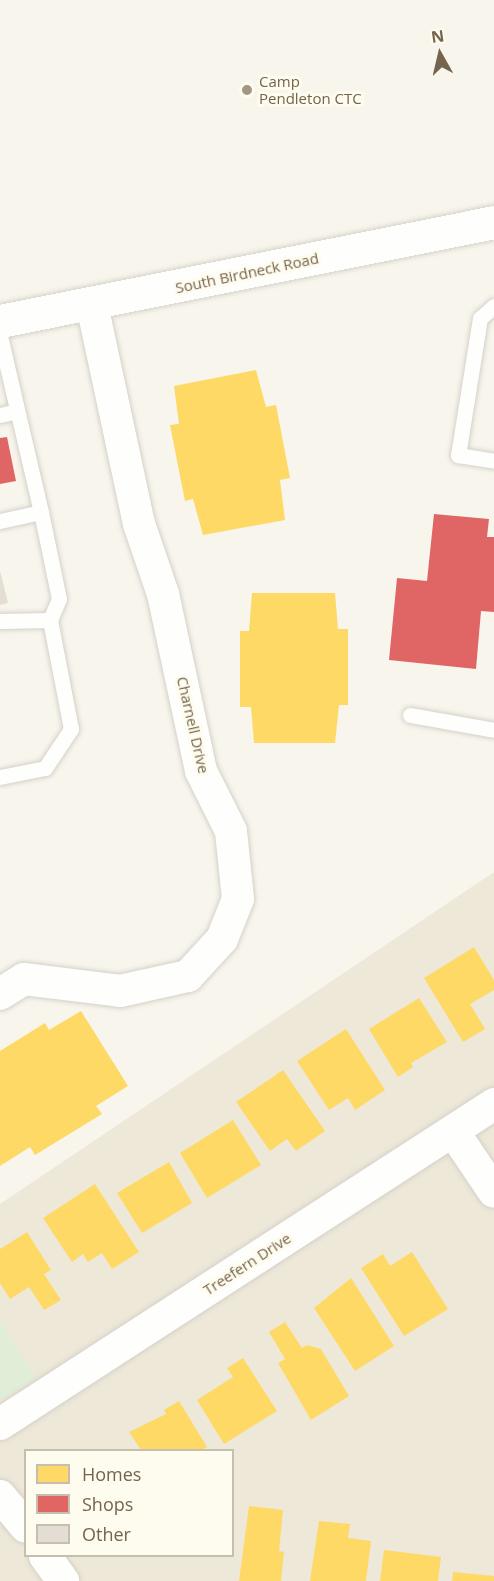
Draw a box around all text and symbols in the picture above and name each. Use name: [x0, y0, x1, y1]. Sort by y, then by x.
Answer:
north arrow: [410, 24, 470, 84]
text: N: [430, 24, 445, 48]
place label: Camp Pendleton CTC: [259, 72, 362, 107]
marker: Camp Pendleton CTC: [240, 83, 254, 97]
street label: South Birdneck Road: [174, 249, 320, 297]
street label: Charnell Drive: [173, 675, 213, 775]
street label: Treefern Drive: [200, 1229, 294, 1299]
legend: [24, 1449, 234, 1557]
text: Homes: [82, 1462, 141, 1486]
text: Shops: [82, 1492, 133, 1516]
text: Other: [82, 1522, 131, 1546]

